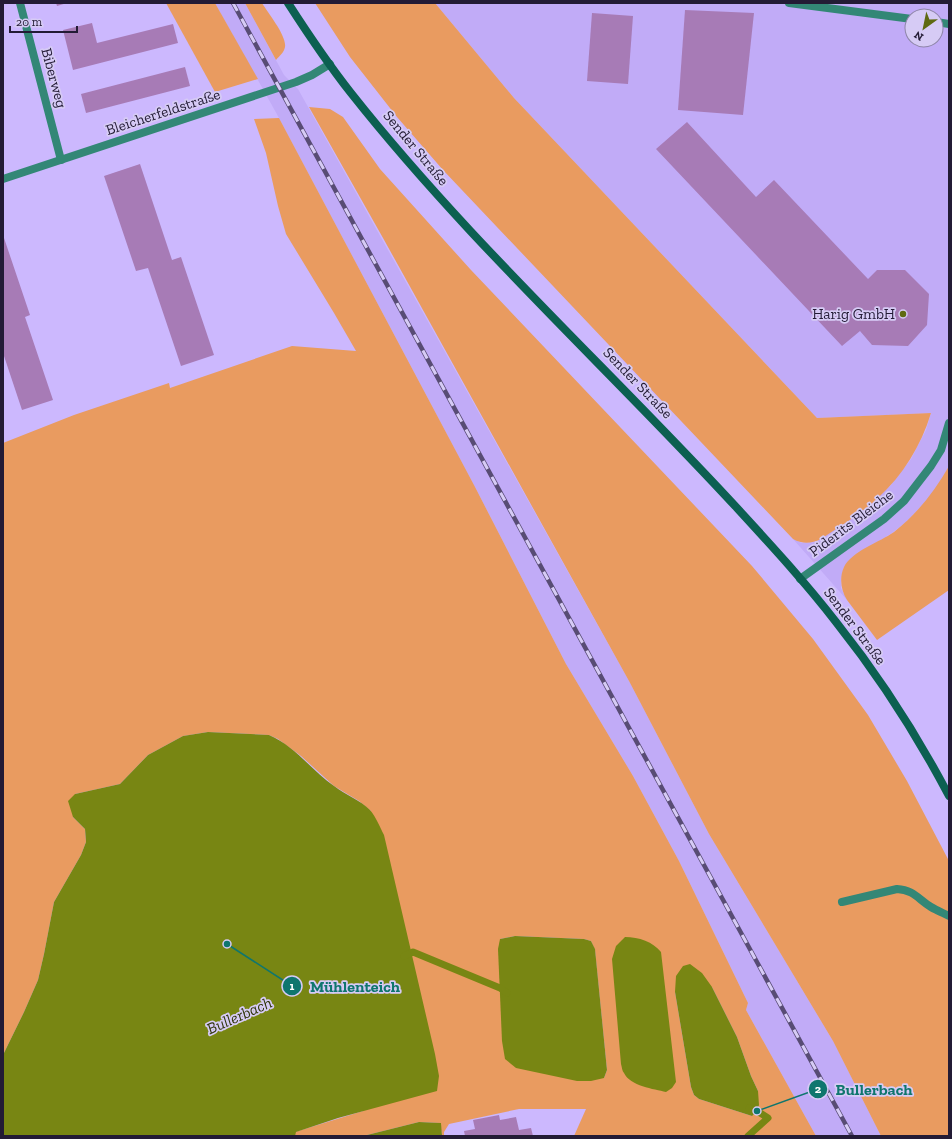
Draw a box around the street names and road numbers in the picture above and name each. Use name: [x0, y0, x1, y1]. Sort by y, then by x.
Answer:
street label: Biberweg: [37, 46, 71, 110]
street label: Bleicherfeldstraße: [103, 85, 223, 139]
street label: Sender Straße: [379, 107, 453, 189]
street label: Sender Straße: [599, 344, 677, 422]
street label: Piderits Bleiche: [805, 486, 897, 560]
street label: Sender Straße: [820, 584, 890, 668]

